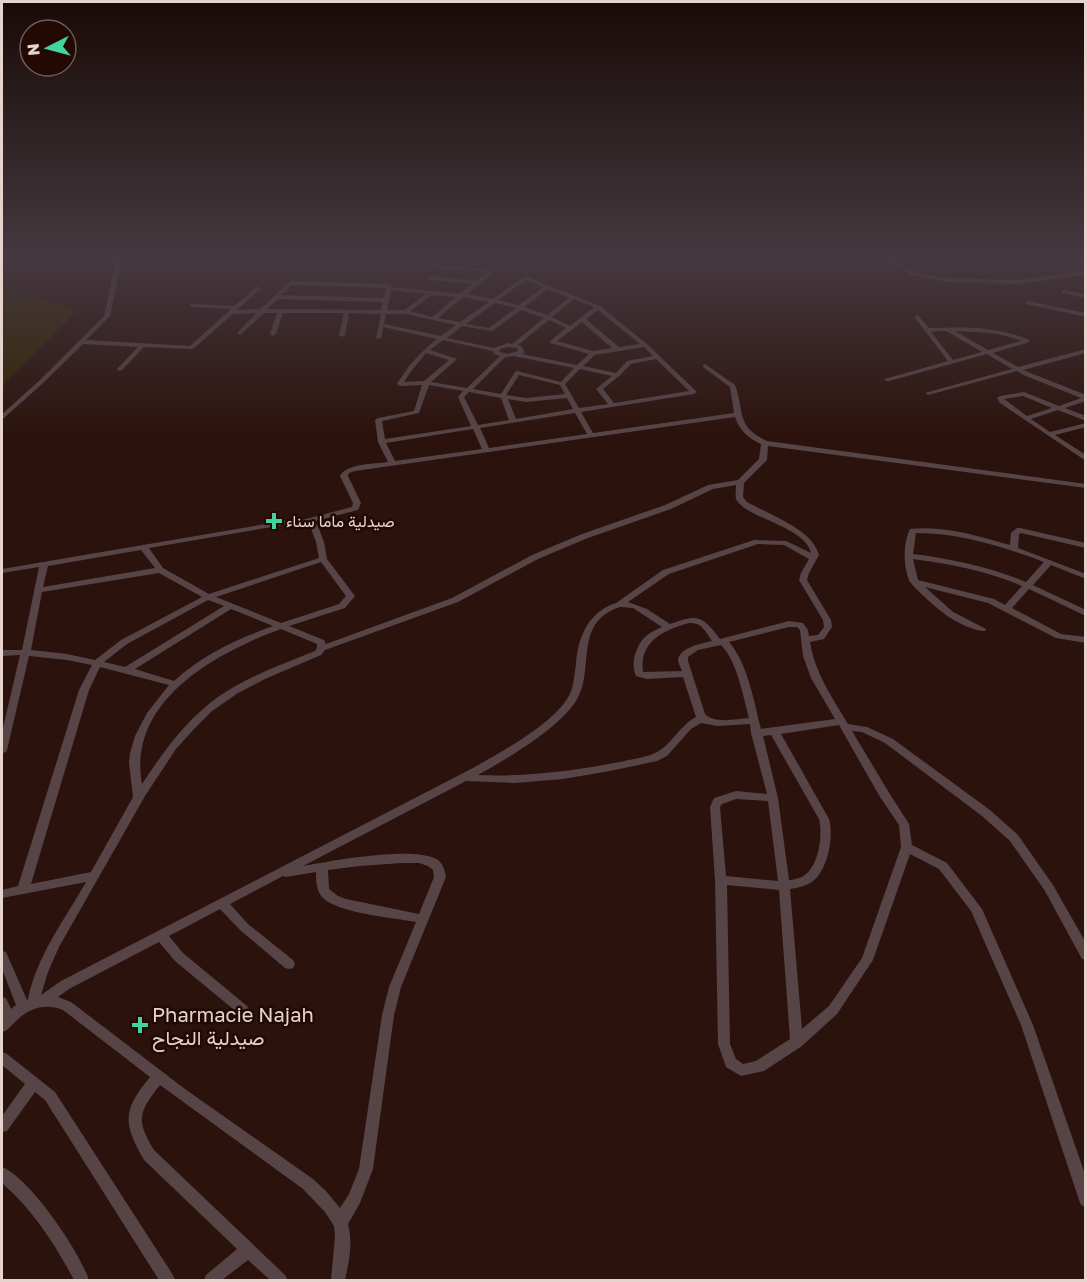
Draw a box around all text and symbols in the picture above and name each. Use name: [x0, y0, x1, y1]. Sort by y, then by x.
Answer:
north arrow: [18, 18, 78, 78]
text: N: [23, 42, 44, 57]
place label: صيدلية ماما سناء: [286, 511, 395, 531]
marker: صيدلية ماما سناء: [267, 514, 281, 528]
place label: Pharmacie Najah صيدلية النجاح: [152, 1002, 314, 1052]
marker: Pharmacie Najah صيدلية النجاح: [133, 1018, 147, 1032]

